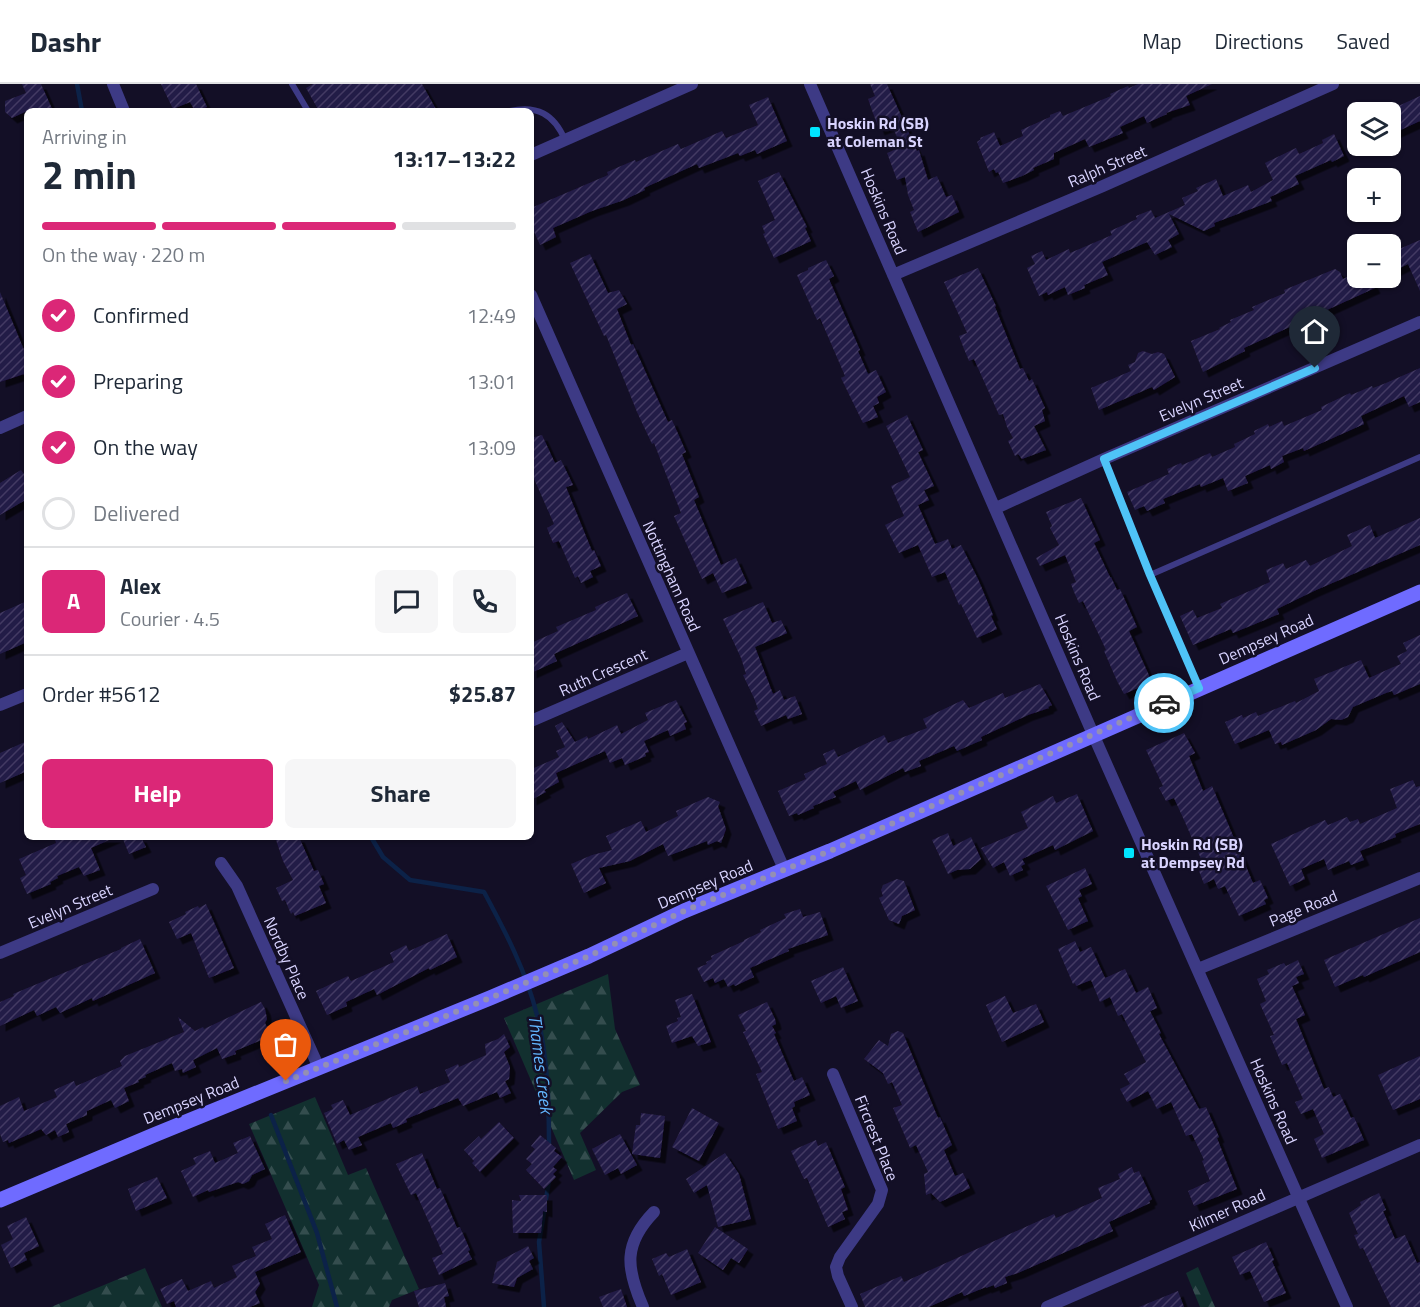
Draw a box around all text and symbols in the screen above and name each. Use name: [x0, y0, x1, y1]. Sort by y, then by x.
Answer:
text: Dashr: [30, 20, 101, 63]
text: Map: [1142, 25, 1182, 57]
text: Directions: [1215, 25, 1304, 57]
text: Saved: [1337, 25, 1390, 57]
map controls: [1347, 102, 1401, 288]
button: layers: [1347, 102, 1401, 156]
place label: Hoskin Rd (SB) at Coleman St: [827, 111, 929, 153]
text: Arriving in: [42, 121, 127, 152]
marker: Hoskin Rd (SB) at Coleman St: [808, 125, 822, 139]
street label: Ralph Street: [1064, 139, 1150, 193]
text: 13:17–13:22: [393, 142, 516, 176]
text: 2 min: [42, 145, 137, 204]
street label: Hoskins Road: [855, 164, 913, 258]
button: +: [1347, 168, 1401, 222]
button: −: [1347, 234, 1401, 288]
text: On the way · 220 m: [42, 239, 205, 270]
text: Confirmed: [93, 298, 189, 332]
icon: check: [42, 299, 75, 332]
text: 12:49: [467, 300, 516, 331]
pin: [1289, 306, 1340, 368]
icon: home: [1298, 315, 1331, 348]
text: Preparing: [93, 364, 183, 398]
icon: check: [42, 365, 75, 398]
text: 13:01: [467, 366, 516, 397]
street label: Evelyn Street: [1155, 370, 1247, 427]
text: On the way: [93, 430, 198, 464]
icon: check: [42, 431, 75, 464]
text: 13:09: [467, 432, 516, 463]
text: Delivered: [93, 496, 180, 530]
street label: Nottingham Road: [637, 517, 707, 635]
text: Alex: [120, 569, 161, 603]
button: chat: [375, 570, 438, 633]
button: phone: [453, 570, 516, 633]
text: A: [67, 584, 80, 618]
text: Courier · 4.5: [120, 603, 220, 634]
street label: Dempsey Road: [1215, 607, 1317, 671]
street label: Hoskins Road: [1049, 610, 1107, 704]
street label: Ruth Crescent: [555, 642, 651, 702]
courier: [1134, 673, 1194, 733]
text: Order #5612: [42, 677, 161, 711]
text: $25.87: [449, 677, 516, 711]
icon: car: [1148, 687, 1181, 720]
button: Help: [42, 759, 273, 828]
button: Share: [285, 759, 516, 828]
place label: Hoskin Rd (SB) at Dempsey Rd: [1141, 832, 1245, 874]
marker: Hoskin Rd (SB) at Dempsey Rd: [1122, 846, 1136, 860]
street label: Dempsey Road: [654, 853, 756, 915]
street label: Evelyn Street: [24, 877, 116, 934]
street label: Page Road: [1265, 883, 1341, 933]
street label: Nordby Place: [258, 913, 316, 1003]
water label: Thames Creek: [522, 1013, 561, 1117]
pin: [260, 1019, 311, 1081]
icon: bag: [269, 1028, 302, 1061]
street label: Hoskins Road: [1244, 1054, 1304, 1148]
street label: Dempsey Road: [139, 1070, 243, 1130]
street label: Fircrest Place: [849, 1092, 905, 1184]
street label: Kilmer Road: [1185, 1182, 1269, 1238]

